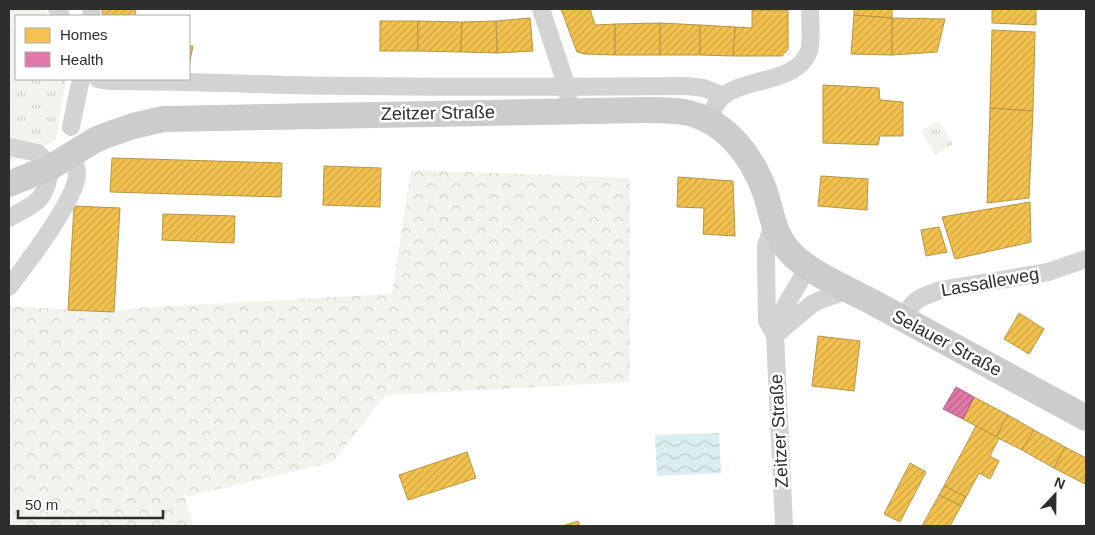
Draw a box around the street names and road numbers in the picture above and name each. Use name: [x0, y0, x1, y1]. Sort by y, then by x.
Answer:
street label: Zeitzer Straße: [381, 102, 495, 124]
street label: Lassalleweg: [939, 264, 1041, 300]
street label: Selauer Straße: [889, 306, 1005, 380]
street label: Zeitzer Straße: [766, 374, 792, 488]

